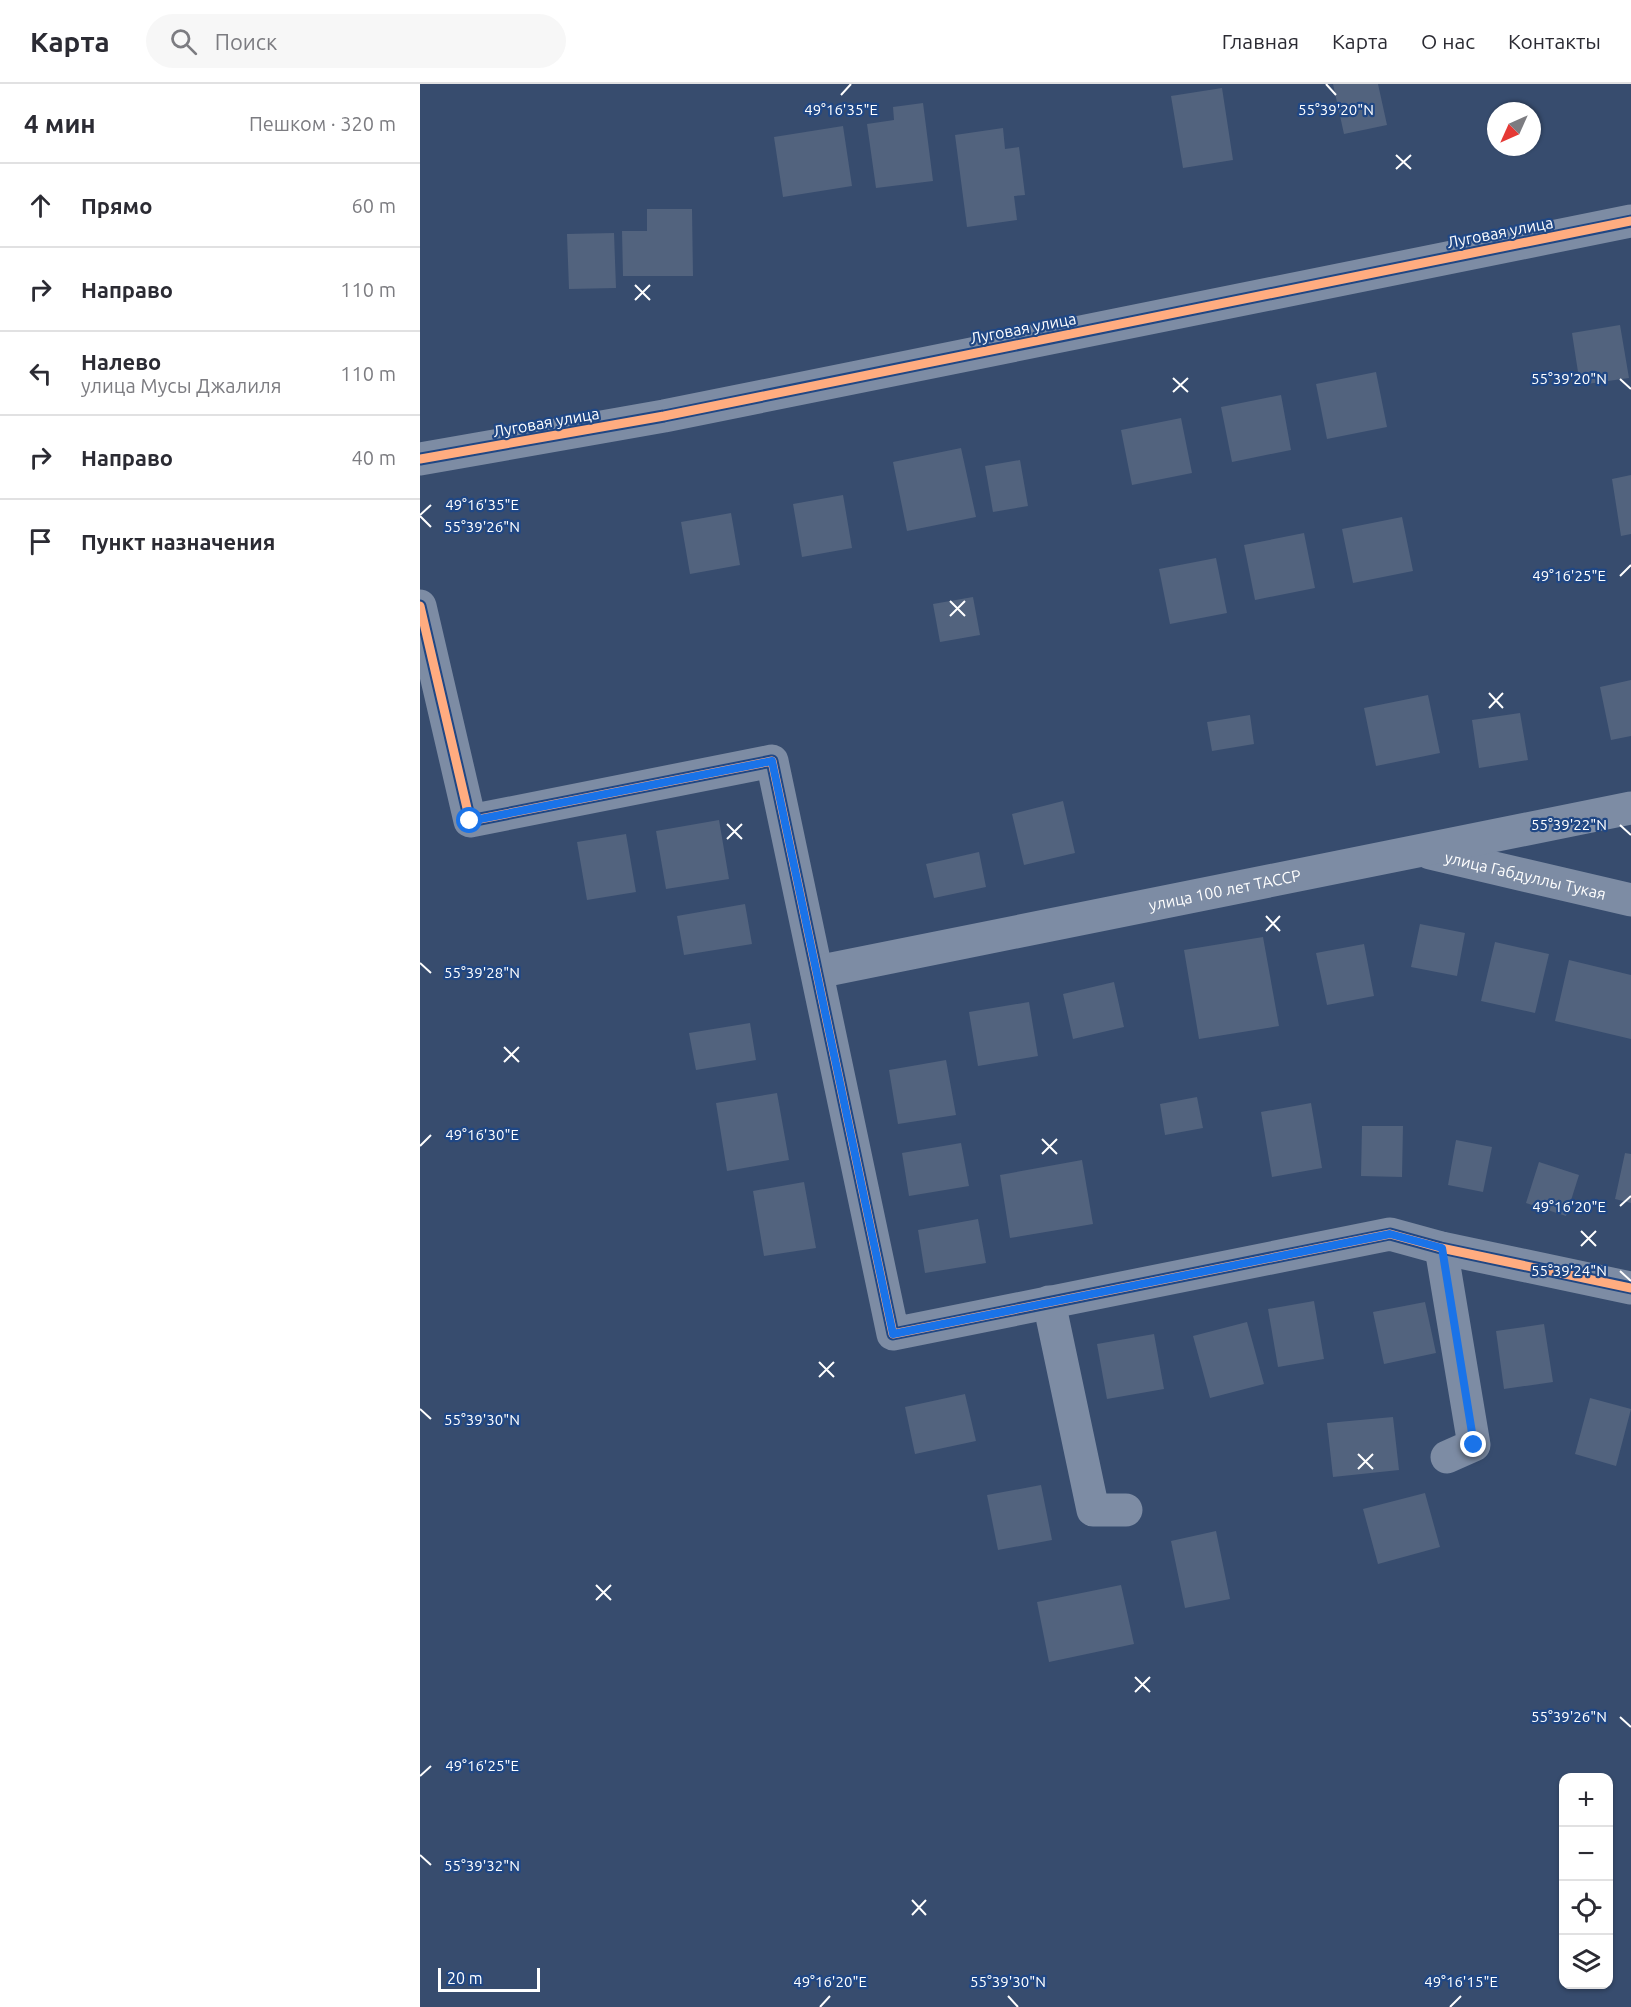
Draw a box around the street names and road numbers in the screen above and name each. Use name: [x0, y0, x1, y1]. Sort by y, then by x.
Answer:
street label: Луговая улица: [1445, 213, 1555, 251]
street label: Луговая улица: [968, 309, 1078, 347]
street label: Луговая улица: [491, 404, 601, 440]
street label: улица Габдуллы Тукая: [1443, 848, 1608, 903]
street label: улица 100 лет ТАССР: [1147, 866, 1302, 914]

